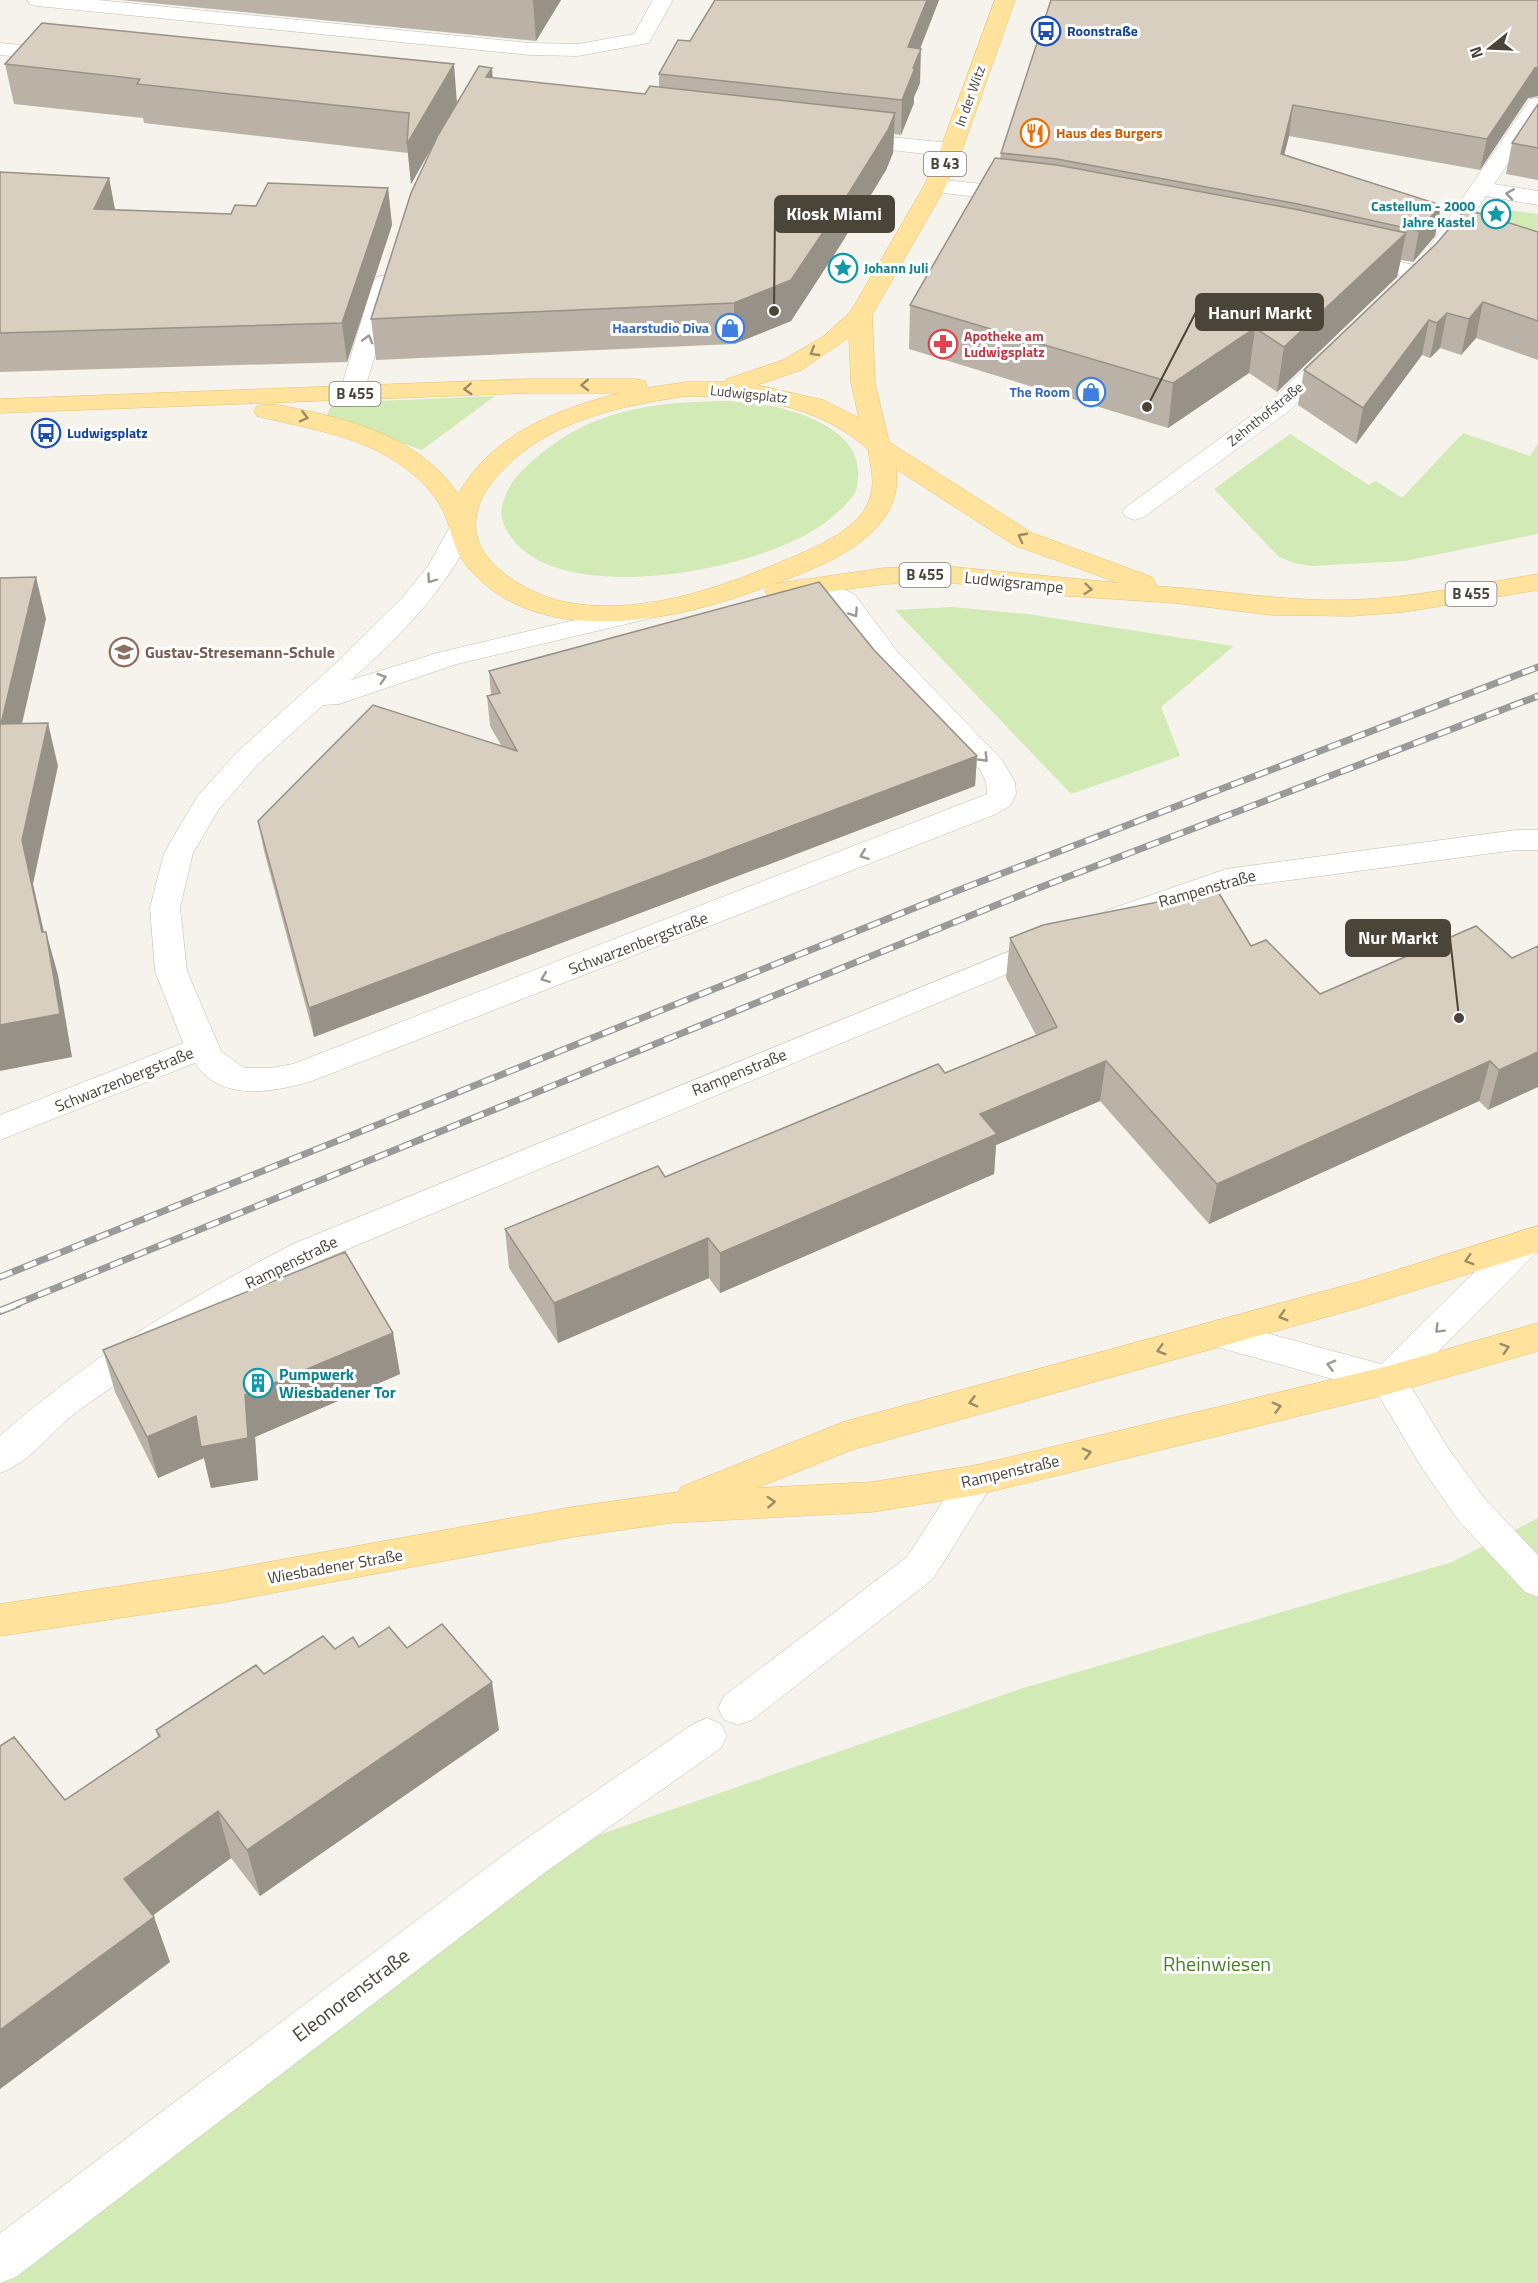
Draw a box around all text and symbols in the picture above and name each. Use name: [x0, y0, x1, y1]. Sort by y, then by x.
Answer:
bus stop icon: Roonstraße: [1030, 15, 1062, 47]
north arrow: [1460, 18, 1520, 78]
place label: Roonstraße: [1067, 20, 1138, 41]
text: N: [1463, 44, 1489, 62]
street label: In der Witz: [949, 63, 990, 129]
restaurant icon: Haus des Burgers: [1019, 117, 1051, 149]
place label: Haus des Burgers: [1056, 122, 1163, 143]
road number: B 43: [924, 152, 966, 176]
one-way arrow: [1505, 188, 1514, 200]
place label: Castellum - 2000 Jahre Kastel: [1371, 195, 1475, 232]
callout: Kiosk Miami: [775, 196, 894, 232]
place icon: Castellum - 2000 Jahre Kastel: [1480, 198, 1512, 230]
text: Kiosk Miami: [786, 200, 882, 227]
place icon: Johann Juli: [827, 252, 859, 284]
place label: Johann Juli: [864, 257, 928, 278]
callout: Hanuri Markt: [1196, 294, 1323, 330]
text: Hanuri Markt: [1208, 299, 1312, 326]
shop icon: Haarstudio Diva: [714, 312, 746, 344]
place label: Haarstudio Diva: [612, 317, 709, 338]
place label: Apotheke am Ludwigsplatz: [964, 325, 1045, 362]
pharmacy icon: Apotheke am Ludwigsplatz: [927, 328, 959, 360]
one-way arrow: [361, 334, 373, 344]
one-way arrow: [810, 344, 820, 356]
shop icon: The Room: [1075, 376, 1107, 408]
street label: Zehnthofstraße: [1222, 376, 1307, 451]
one-way arrow: [581, 379, 590, 392]
street label: Ludwigsplatz: [709, 379, 789, 408]
place label: The Room: [1009, 381, 1070, 402]
road number: B 455: [330, 382, 380, 406]
one-way arrow: [464, 383, 473, 396]
one-way arrow: [299, 410, 309, 423]
bus stop icon: Ludwigsplatz: [30, 417, 62, 449]
place label: Ludwigsplatz: [67, 422, 148, 443]
one-way arrow: [1018, 533, 1029, 545]
road number: B 455: [900, 563, 950, 587]
street label: Ludwigsrampe: [963, 565, 1065, 599]
one-way arrow: [427, 573, 438, 584]
road number: B 455: [1446, 582, 1496, 606]
one-way arrow: [1083, 583, 1092, 596]
one-way arrow: [847, 606, 858, 617]
school or university icon: Gustav-Stresemann-Schule: [108, 636, 140, 668]
place label: Gustav-Stresemann-Schule: [145, 640, 335, 664]
one-way arrow: [376, 673, 387, 685]
one-way arrow: [977, 751, 988, 761]
one-way arrow: [859, 848, 870, 860]
street label: Rampenstraße: [1156, 863, 1258, 913]
street label: Schwarzenbergstraße: [565, 905, 711, 981]
callout: Nur Markt: [1346, 920, 1450, 956]
text: Nur Markt: [1358, 924, 1439, 951]
one-way arrow: [540, 971, 551, 984]
street label: Schwarzenbergstraße: [51, 1040, 197, 1118]
street label: Rampenstraße: [688, 1042, 790, 1102]
street label: Rampenstraße: [241, 1229, 341, 1295]
one-way arrow: [1465, 1253, 1475, 1265]
one-way arrow: [1278, 1309, 1288, 1321]
one-way arrow: [1436, 1321, 1447, 1332]
one-way arrow: [1499, 1342, 1510, 1355]
one-way arrow: [1156, 1343, 1167, 1355]
one-way arrow: [1326, 1359, 1336, 1372]
place label: Pumpwerk Wiesbadener Tor: [279, 1362, 396, 1404]
building icon: Pumpwerk Wiesbadener Tor: [242, 1367, 274, 1399]
one-way arrow: [969, 1395, 979, 1408]
one-way arrow: [1271, 1402, 1281, 1415]
one-way arrow: [1082, 1447, 1092, 1460]
street label: Rampenstraße: [958, 1448, 1062, 1494]
one-way arrow: [766, 1496, 775, 1509]
street label: Wiesbadener Straße: [266, 1542, 404, 1590]
street label: Eleonorenstraße: [285, 1940, 416, 2049]
park label: Rheinwiesen: [1163, 1948, 1271, 1979]

